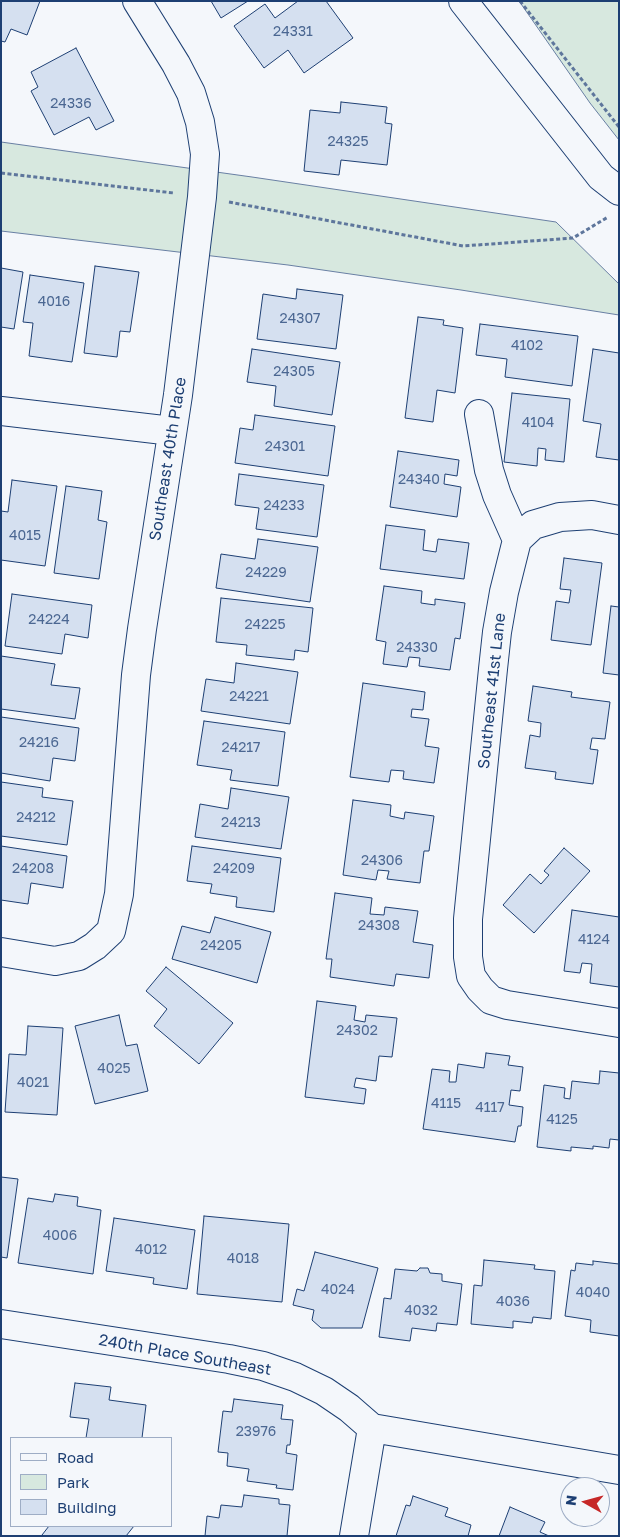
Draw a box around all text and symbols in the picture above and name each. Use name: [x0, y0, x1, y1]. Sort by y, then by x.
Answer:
house number: 24331: [273, 24, 313, 40]
house number: 24336: [50, 96, 92, 112]
house number: 24325: [327, 134, 369, 150]
house number: 4016: [38, 294, 70, 310]
house number: 24307: [280, 311, 320, 327]
house number: 4102: [511, 338, 543, 354]
house number: 24305: [273, 364, 315, 380]
street label: Southeast 40th Place: [146, 376, 190, 542]
house number: 4104: [522, 415, 554, 431]
house number: 24301: [265, 439, 305, 455]
house number: 24340: [398, 472, 440, 488]
house number: 24233: [263, 498, 305, 514]
house number: 4015: [9, 528, 41, 544]
house number: 24229: [245, 565, 287, 581]
house number: 24224: [28, 612, 70, 628]
street label: Southeast 41st Lane: [474, 612, 510, 770]
house number: 24225: [244, 617, 286, 633]
house number: 24330: [396, 640, 438, 656]
house number: 24221: [229, 689, 269, 705]
house number: 24216: [19, 735, 59, 751]
house number: 24217: [222, 740, 260, 756]
house number: 24212: [16, 810, 56, 826]
house number: 24213: [221, 815, 261, 831]
house number: 24306: [361, 853, 403, 869]
house number: 24208: [12, 861, 54, 877]
house number: 24209: [213, 861, 255, 877]
house number: 24308: [358, 918, 400, 934]
house number: 4124: [578, 932, 610, 948]
house number: 24205: [200, 938, 242, 954]
house number: 24302: [336, 1023, 378, 1039]
house number: 4025: [97, 1061, 131, 1077]
house number: 4021: [17, 1075, 49, 1091]
house number: 4115: [431, 1096, 461, 1112]
house number: 4117: [475, 1100, 505, 1116]
house number: 4125: [546, 1112, 578, 1128]
house number: 4006: [43, 1228, 77, 1244]
house number: 4012: [135, 1242, 167, 1258]
house number: 4018: [227, 1251, 259, 1267]
house number: 4024: [321, 1282, 355, 1298]
house number: 4040: [576, 1285, 610, 1301]
house number: 4036: [496, 1294, 530, 1310]
house number: 4032: [404, 1303, 438, 1319]
street label: 240th Place Southeast: [97, 1330, 273, 1380]
house number: 23976: [236, 1424, 276, 1440]
legend: [10, 1437, 172, 1527]
text: Road: [57, 1448, 94, 1466]
text: Park: [57, 1473, 89, 1491]
north arrow: [560, 1477, 610, 1527]
text: N: [562, 1494, 580, 1507]
text: Building: [57, 1498, 117, 1516]

